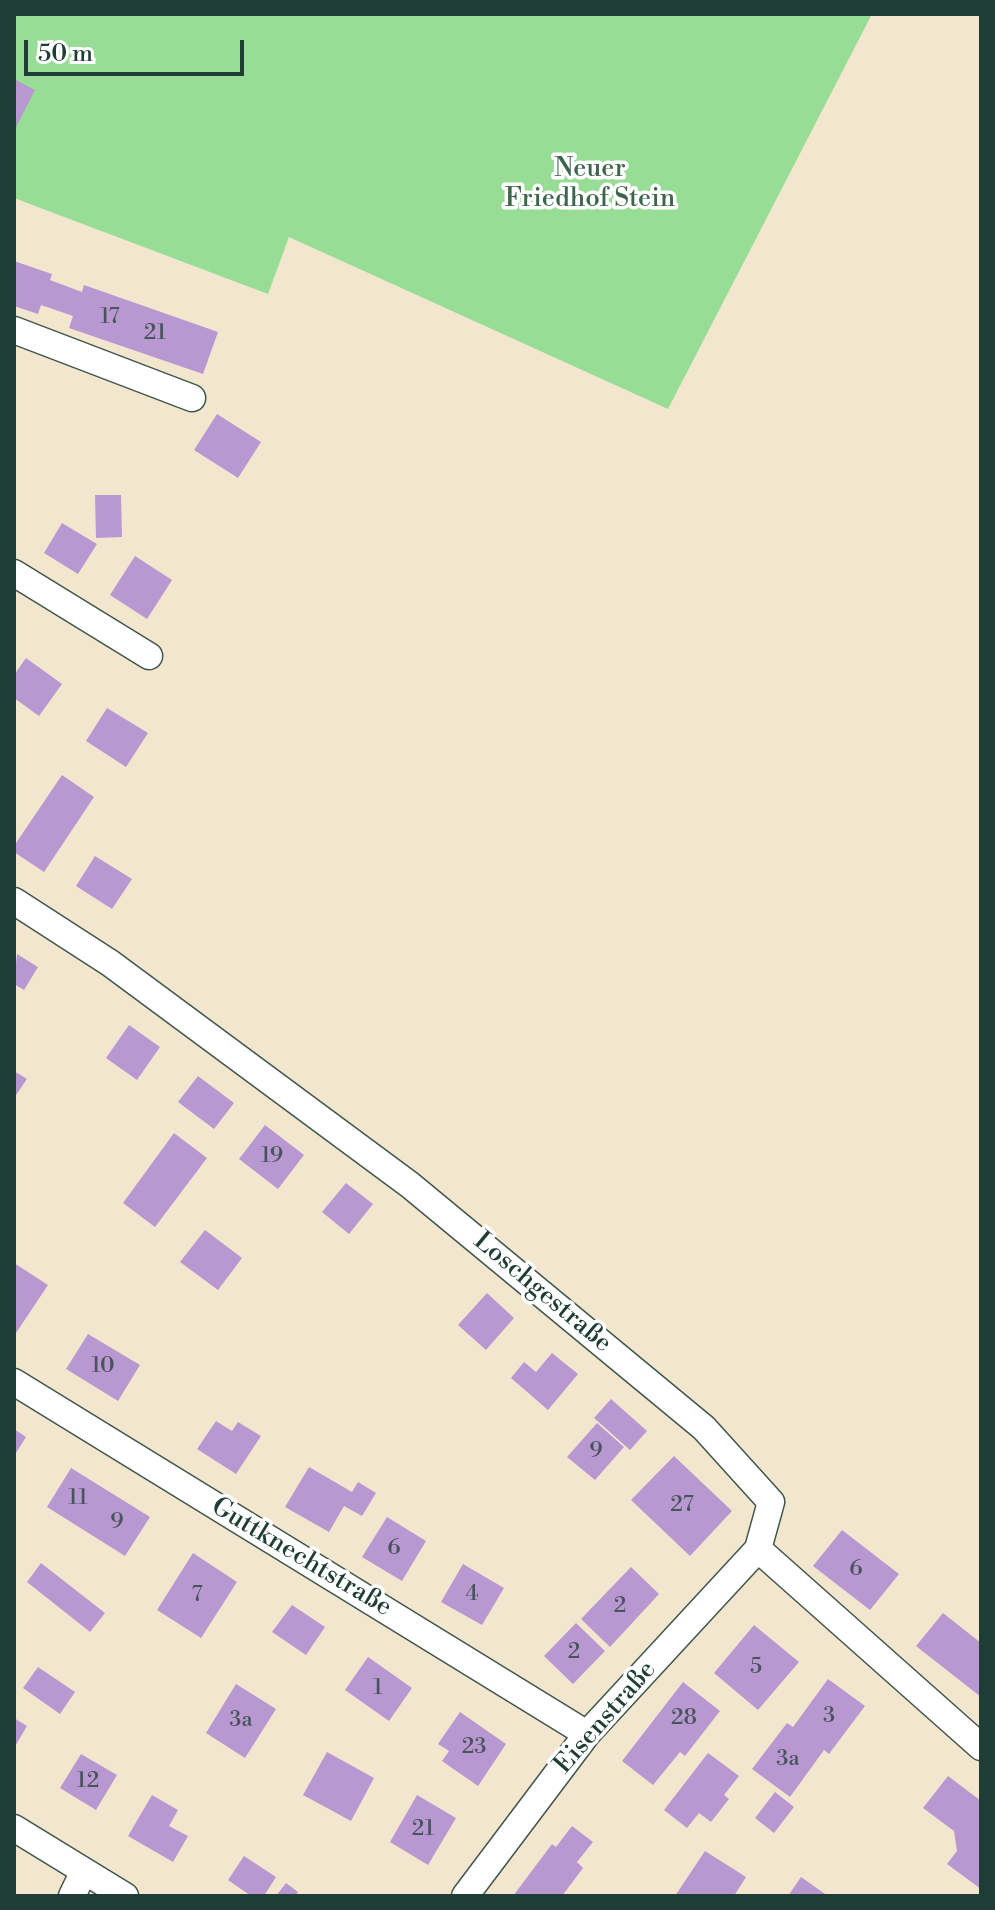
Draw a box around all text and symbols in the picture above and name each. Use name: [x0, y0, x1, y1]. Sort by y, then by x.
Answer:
scale bar: [28, 24, 248, 74]
text: 50 m: [38, 39, 93, 69]
park label: Neuer Friedhof Stein: [505, 154, 675, 216]
house number: 17: [100, 305, 120, 331]
house number: 21: [144, 321, 166, 347]
house number: 19: [261, 1144, 283, 1170]
street label: Loschgestraße: [467, 1226, 617, 1360]
house number: 10: [91, 1354, 115, 1380]
house number: 9: [589, 1439, 603, 1465]
house number: 11: [68, 1486, 88, 1512]
street label: Guttknechtstraße: [205, 1492, 397, 1624]
house number: 27: [670, 1493, 694, 1519]
house number: 9: [110, 1510, 124, 1536]
house number: 6: [387, 1536, 401, 1562]
house number: 6: [849, 1557, 863, 1583]
house number: 4: [465, 1582, 479, 1608]
house number: 7: [191, 1583, 203, 1609]
house number: 2: [614, 1594, 626, 1620]
house number: 2: [568, 1640, 580, 1666]
street label: Eisenstraße: [549, 1655, 663, 1781]
house number: 5: [750, 1655, 762, 1681]
house number: 1: [373, 1676, 383, 1702]
house number: 3: [823, 1704, 835, 1730]
house number: 28: [671, 1706, 697, 1732]
house number: 3a: [229, 1708, 253, 1734]
house number: 23: [462, 1735, 486, 1761]
house number: 3a: [776, 1747, 800, 1773]
house number: 12: [77, 1769, 99, 1795]
house number: 21: [412, 1817, 434, 1843]

